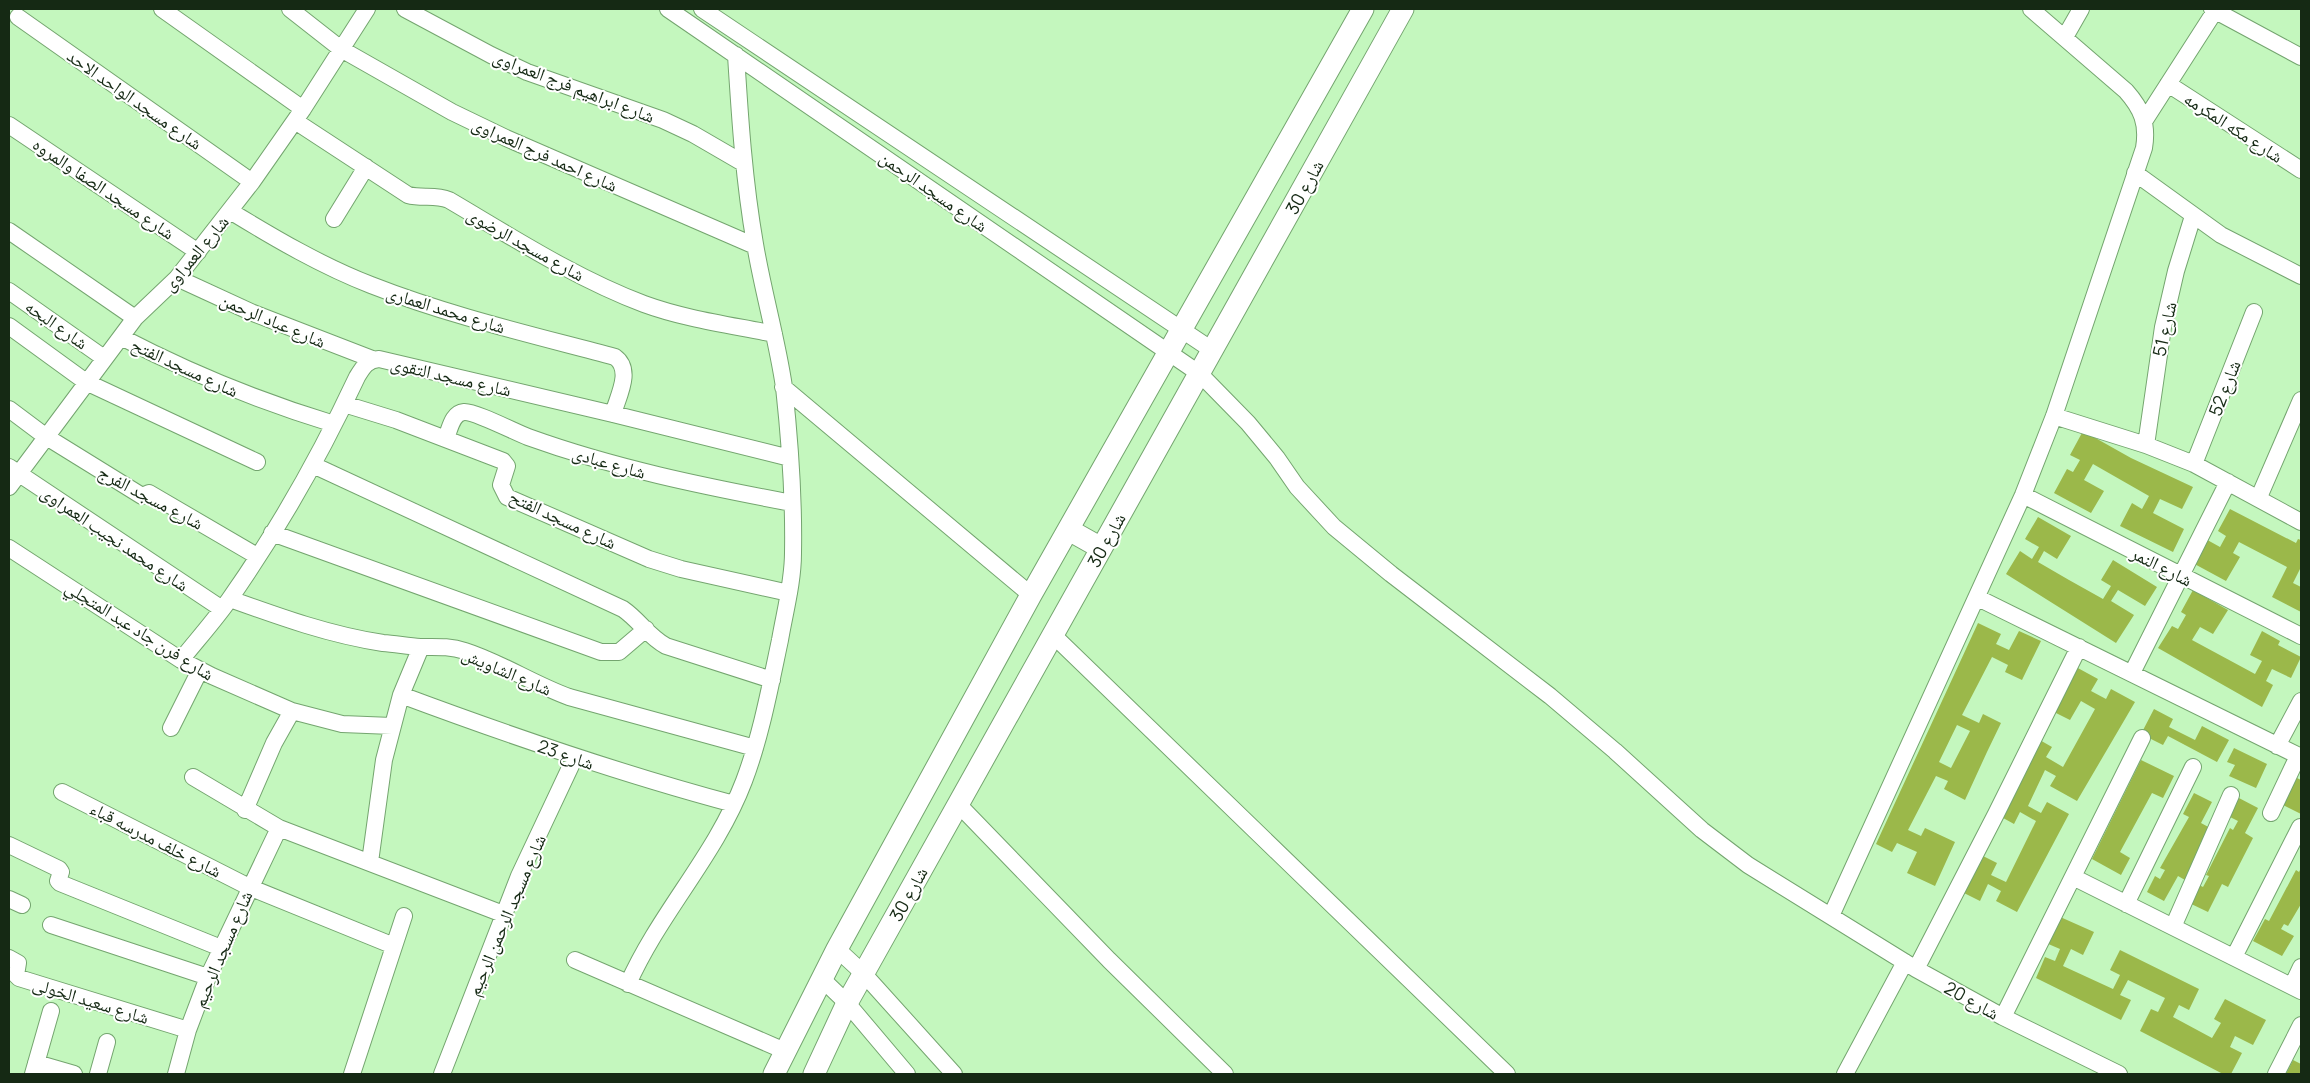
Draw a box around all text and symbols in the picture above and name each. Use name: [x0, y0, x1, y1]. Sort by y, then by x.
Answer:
street label: شارع مسجد الواحد الاحد: [63, 43, 207, 155]
street label: شارع ابراهيم فرج العمراوى: [489, 44, 658, 129]
street label: شارع مكه المكرمه: [2180, 86, 2288, 168]
street label: شارع احمد فرج العمراوى: [468, 111, 622, 198]
street label: شارع مسجد الصفا والمروه: [28, 132, 180, 244]
street label: شارع مسجد الرحمن: [875, 145, 993, 237]
street label: شارع 30: [1279, 155, 1329, 219]
street label: شارع مسجد الرضوى: [463, 202, 589, 286]
street label: شارع العمراوى: [156, 210, 234, 296]
street label: شارع محمد العمارى: [384, 280, 508, 338]
street label: شارع عباد الرحمن: [217, 287, 329, 353]
street label: شارع البحه: [21, 294, 93, 354]
street label: شارع 51: [2147, 299, 2181, 359]
street label: شارع مسجد الفتح: [127, 332, 242, 403]
street label: شارع مسجد التقوى: [388, 350, 514, 402]
street label: شارع 52: [2202, 357, 2246, 419]
street label: شارع عبادى: [570, 440, 648, 484]
street label: شارع مسجد الفرج: [94, 459, 208, 536]
street label: شارع محمد نجيب العمراوى: [36, 480, 194, 596]
street label: شارع مسجد الفتح: [505, 484, 620, 555]
street label: شارع 30: [1081, 508, 1131, 572]
street label: شارع النمر: [2126, 540, 2197, 592]
street label: شارع فرن جاد عبد المتجلي: [59, 574, 219, 689]
street label: شارع الشاويش: [458, 641, 556, 701]
street label: شارع 23: [535, 733, 597, 775]
street label: شارع خلف مدرسه قباء: [86, 796, 226, 882]
street label: شارع مسجد الرحمن الرحيم: [461, 831, 552, 1000]
street label: شارع 30: [883, 862, 933, 926]
street label: شارع مسجد الرحيم: [187, 887, 258, 1012]
street label: شارع سعيد الخولى: [30, 971, 152, 1029]
street label: شارع 20: [1940, 975, 2004, 1025]

